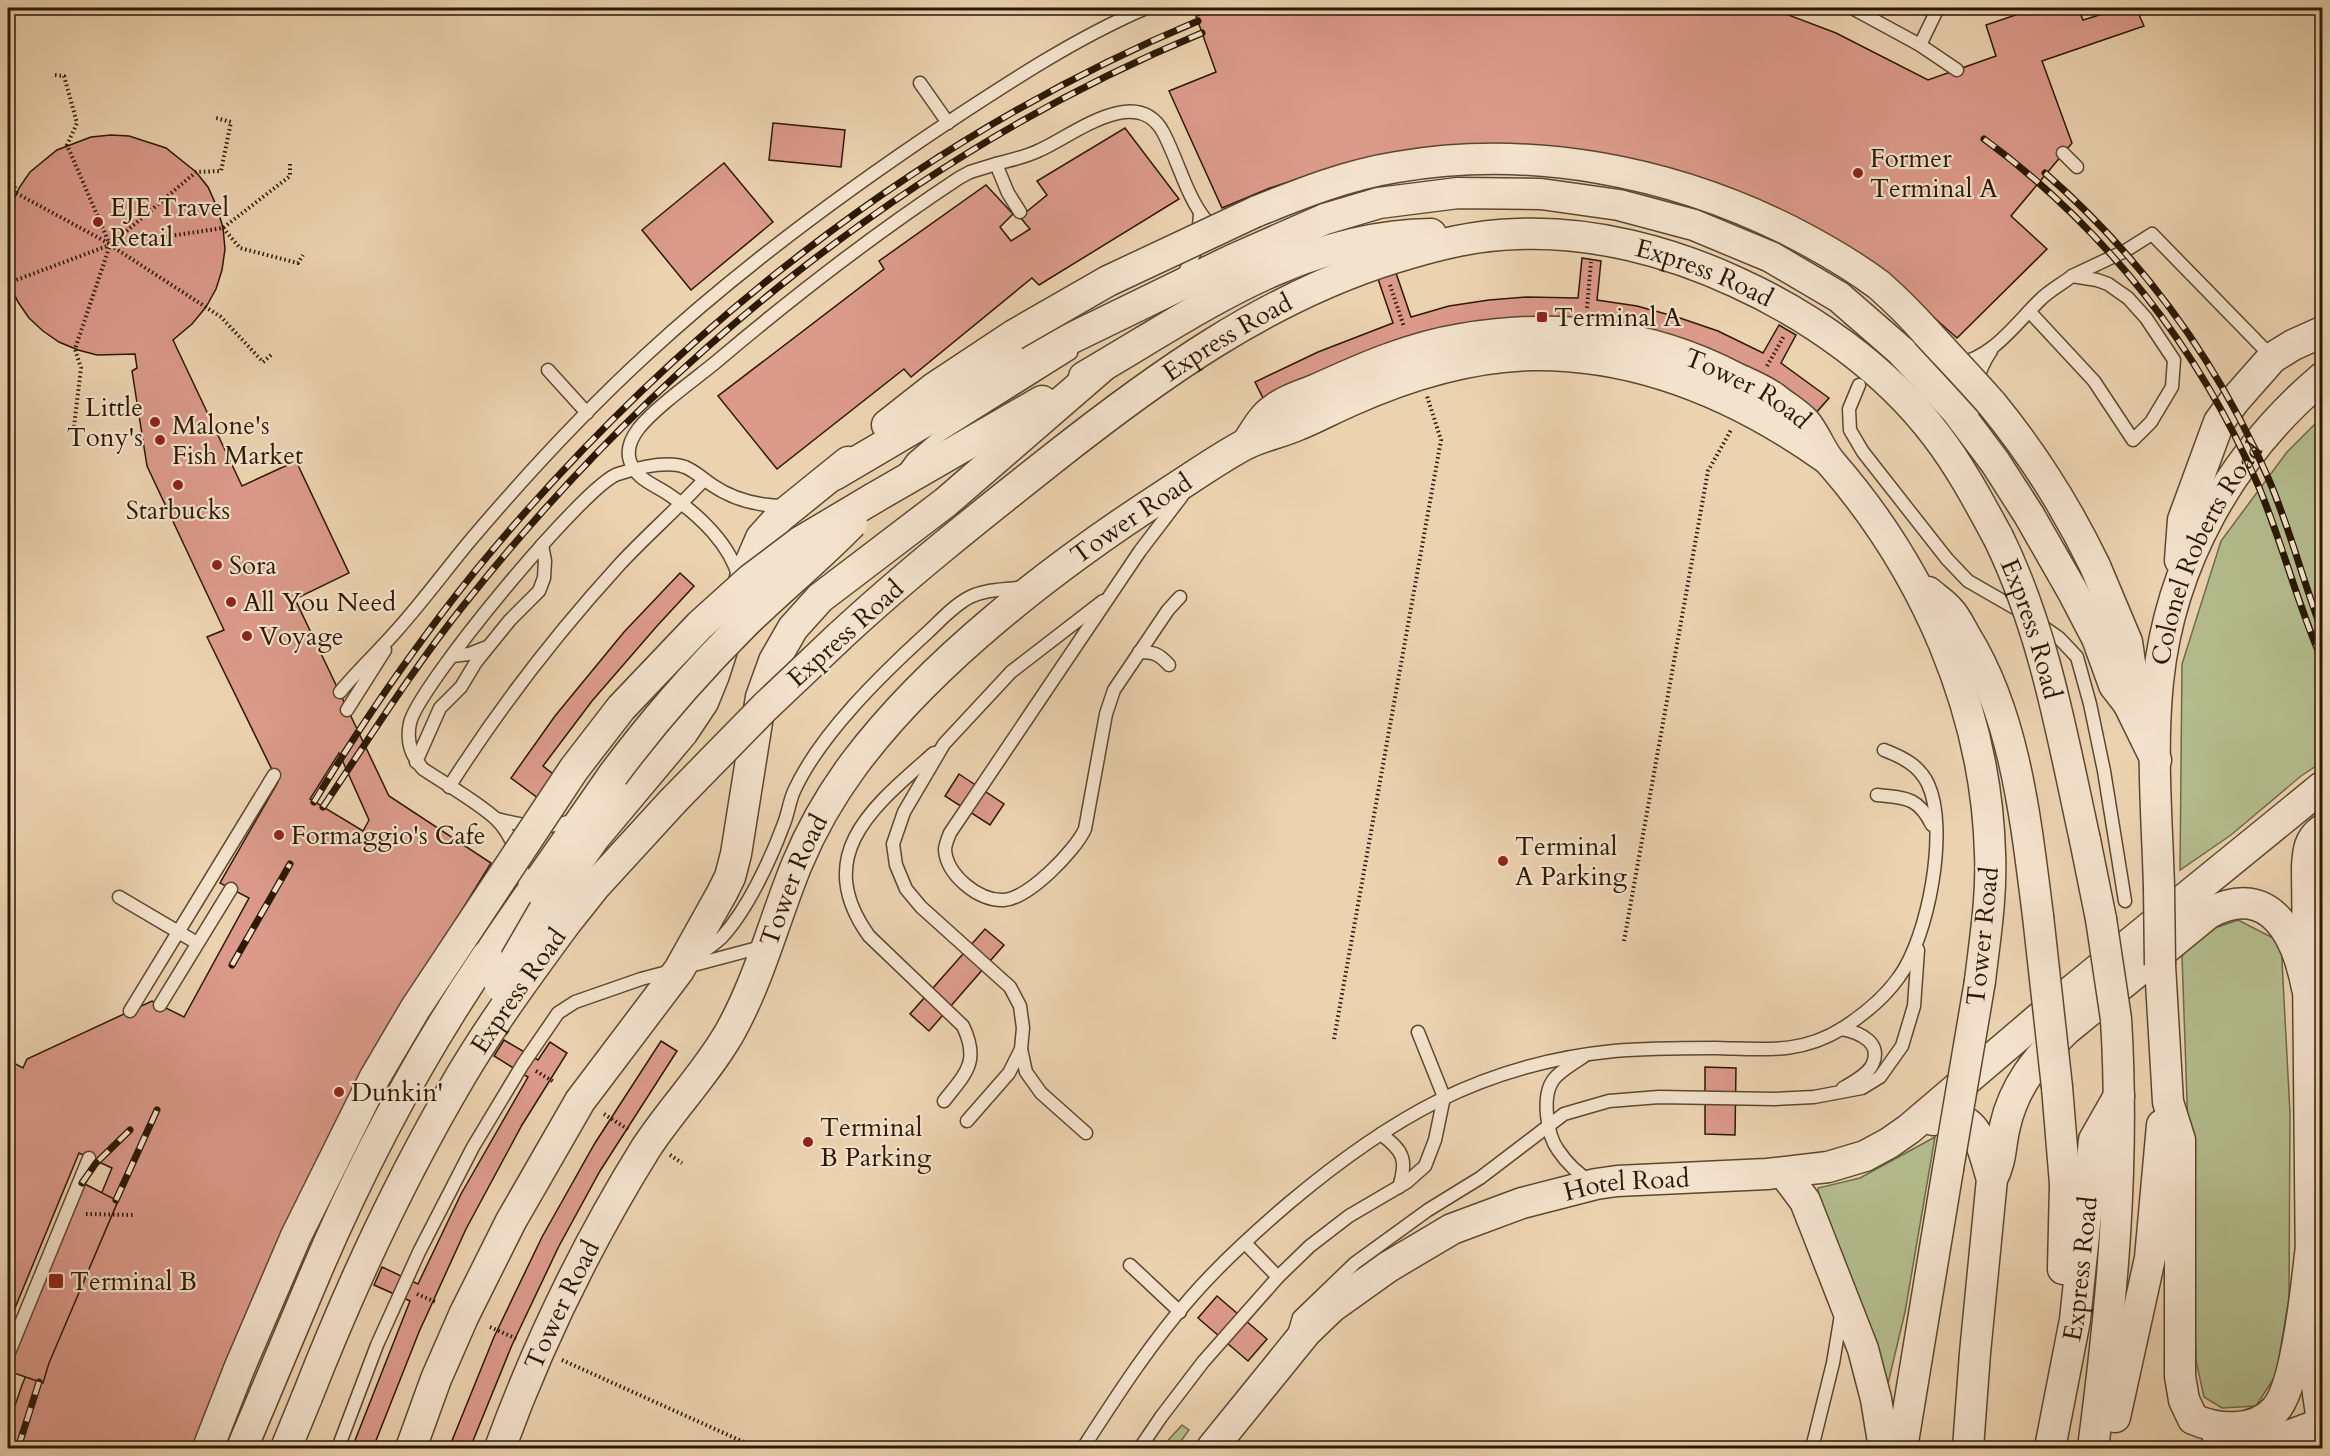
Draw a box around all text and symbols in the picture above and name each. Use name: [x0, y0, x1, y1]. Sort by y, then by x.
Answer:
place label: Former Terminal A: [1870, 141, 1998, 206]
marker: Former Terminal A: [1851, 166, 1865, 180]
place label: EJE Travel Retail: [110, 190, 230, 255]
marker: EJE Travel Retail: [91, 215, 105, 229]
street label: Express Road: [1632, 230, 1780, 316]
street label: Express Road: [1155, 285, 1298, 390]
place label: Terminal A: [1554, 300, 1682, 335]
marker: Terminal A: [1535, 310, 1549, 324]
street label: Tower Road: [1679, 340, 1819, 437]
place label: Little Tony's: [67, 390, 143, 455]
place label: Malone's Fish Market: [172, 408, 303, 473]
marker: Little Tony's: [148, 415, 162, 429]
marker: Malone's Fish Market: [153, 433, 167, 447]
street label: Colonel Roberts Road: [2143, 434, 2271, 668]
street label: Tower Road: [1064, 465, 1199, 572]
marker: Starbucks: [171, 478, 185, 492]
place label: Starbucks: [126, 493, 230, 528]
place label: Sora: [229, 548, 277, 583]
street label: Express Road: [1992, 553, 2070, 703]
marker: Sora: [210, 558, 224, 572]
street label: Express Road: [780, 572, 911, 695]
place label: All You Need: [243, 585, 396, 620]
marker: All You Need: [224, 595, 238, 609]
place label: Voyage: [259, 619, 344, 654]
marker: Voyage: [240, 629, 254, 643]
street label: Tower Road: [751, 808, 836, 951]
place label: Formaggio's Cafe: [291, 818, 486, 853]
marker: Formaggio's Cafe: [272, 828, 286, 842]
place label: Terminal A Parking: [1515, 829, 1628, 894]
marker: Terminal A Parking: [1496, 854, 1510, 868]
street label: Tower Road: [1958, 865, 2007, 1007]
street label: Express Road: [462, 921, 574, 1060]
place label: Dunkin': [351, 1075, 443, 1110]
marker: Dunkin': [332, 1085, 346, 1099]
place label: Terminal B Parking: [820, 1110, 932, 1175]
marker: Terminal B Parking: [801, 1135, 815, 1149]
street label: Hotel Road: [1560, 1161, 1690, 1210]
street label: Express Road: [2054, 1194, 2106, 1344]
street label: Tower Road: [516, 1234, 608, 1375]
place label: Terminal B: [70, 1264, 197, 1299]
marker: Terminal B: [47, 1272, 65, 1290]

